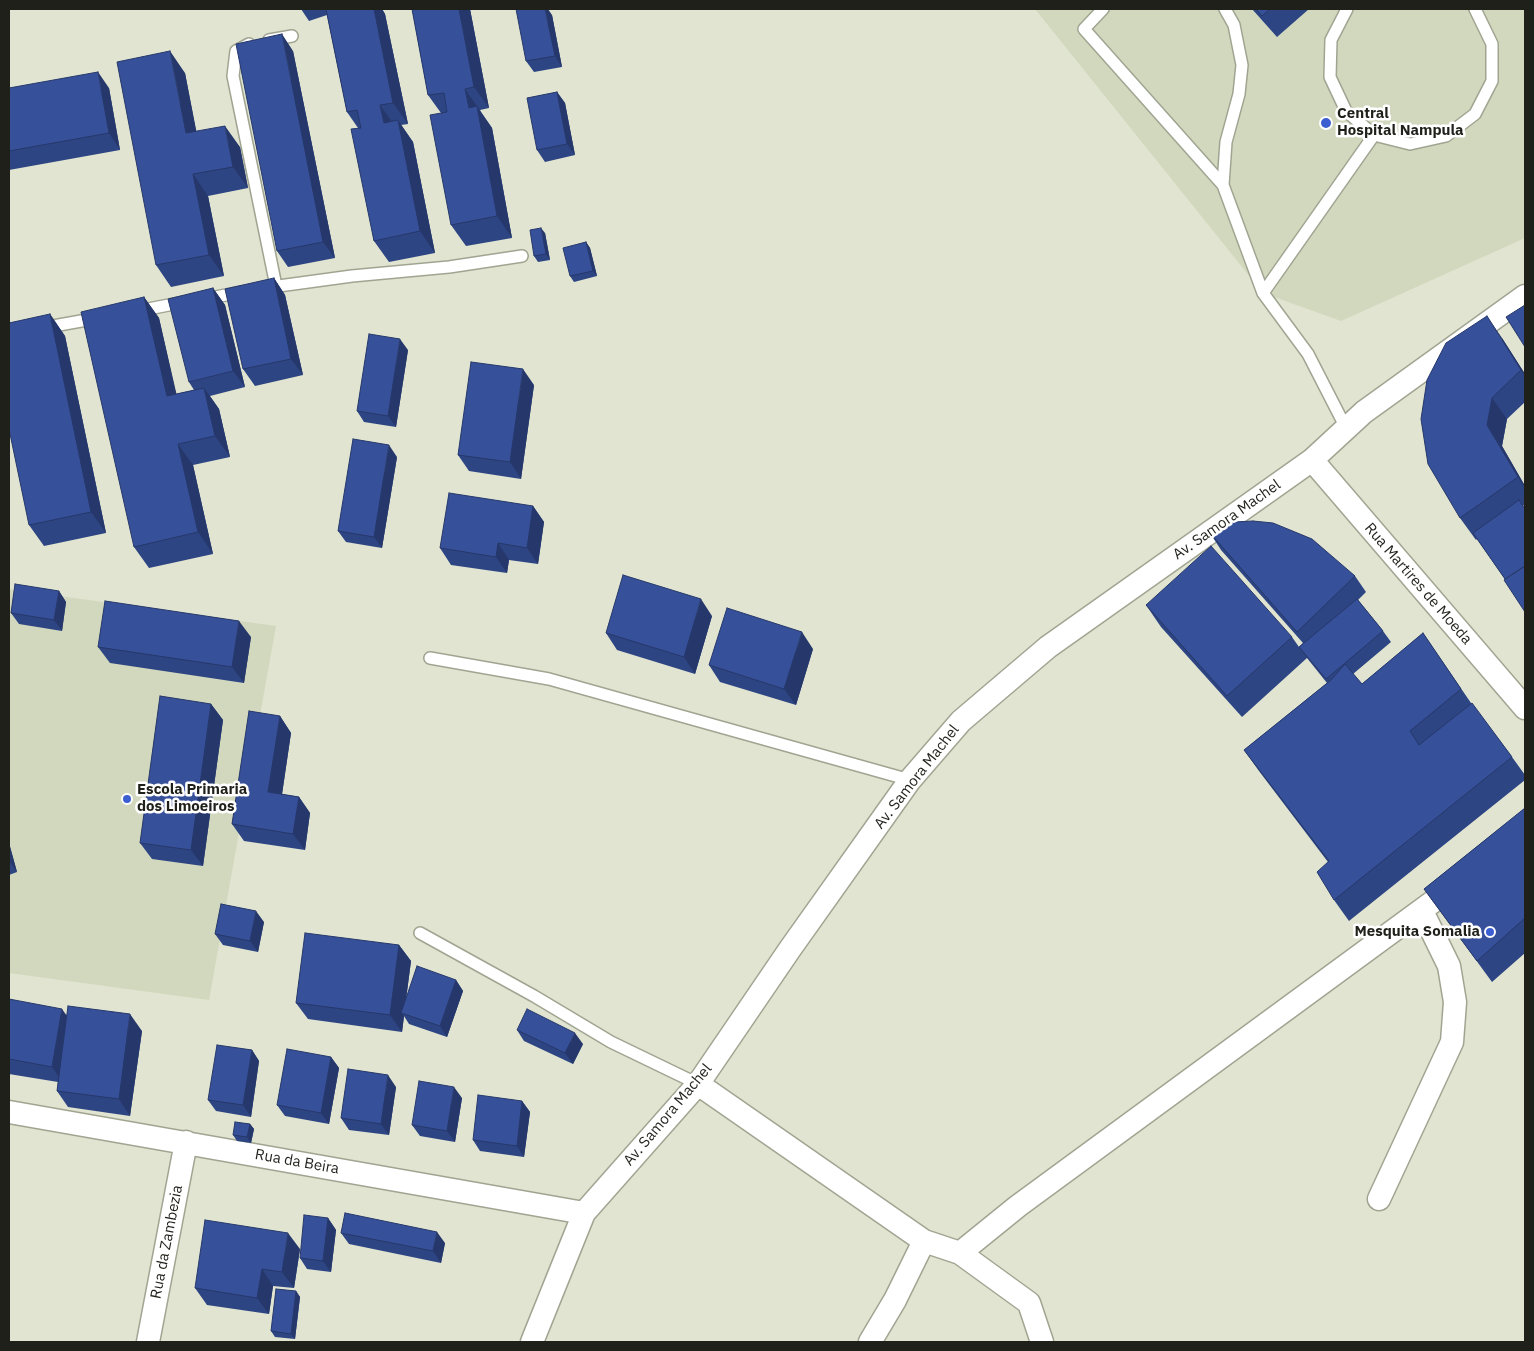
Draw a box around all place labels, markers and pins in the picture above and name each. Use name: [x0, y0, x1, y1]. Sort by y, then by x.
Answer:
place label: Central Hospital Nampula: [1337, 105, 1464, 140]
marker: Central Hospital Nampula: [1319, 116, 1333, 130]
place label: Escola Primaria dos Limoeiros: [137, 781, 247, 816]
marker: Escola Primaria dos Limoeiros: [121, 793, 133, 805]
place label: Mesquita Somalia: [1354, 923, 1480, 941]
marker: Mesquita Somalia: [1484, 926, 1496, 938]

